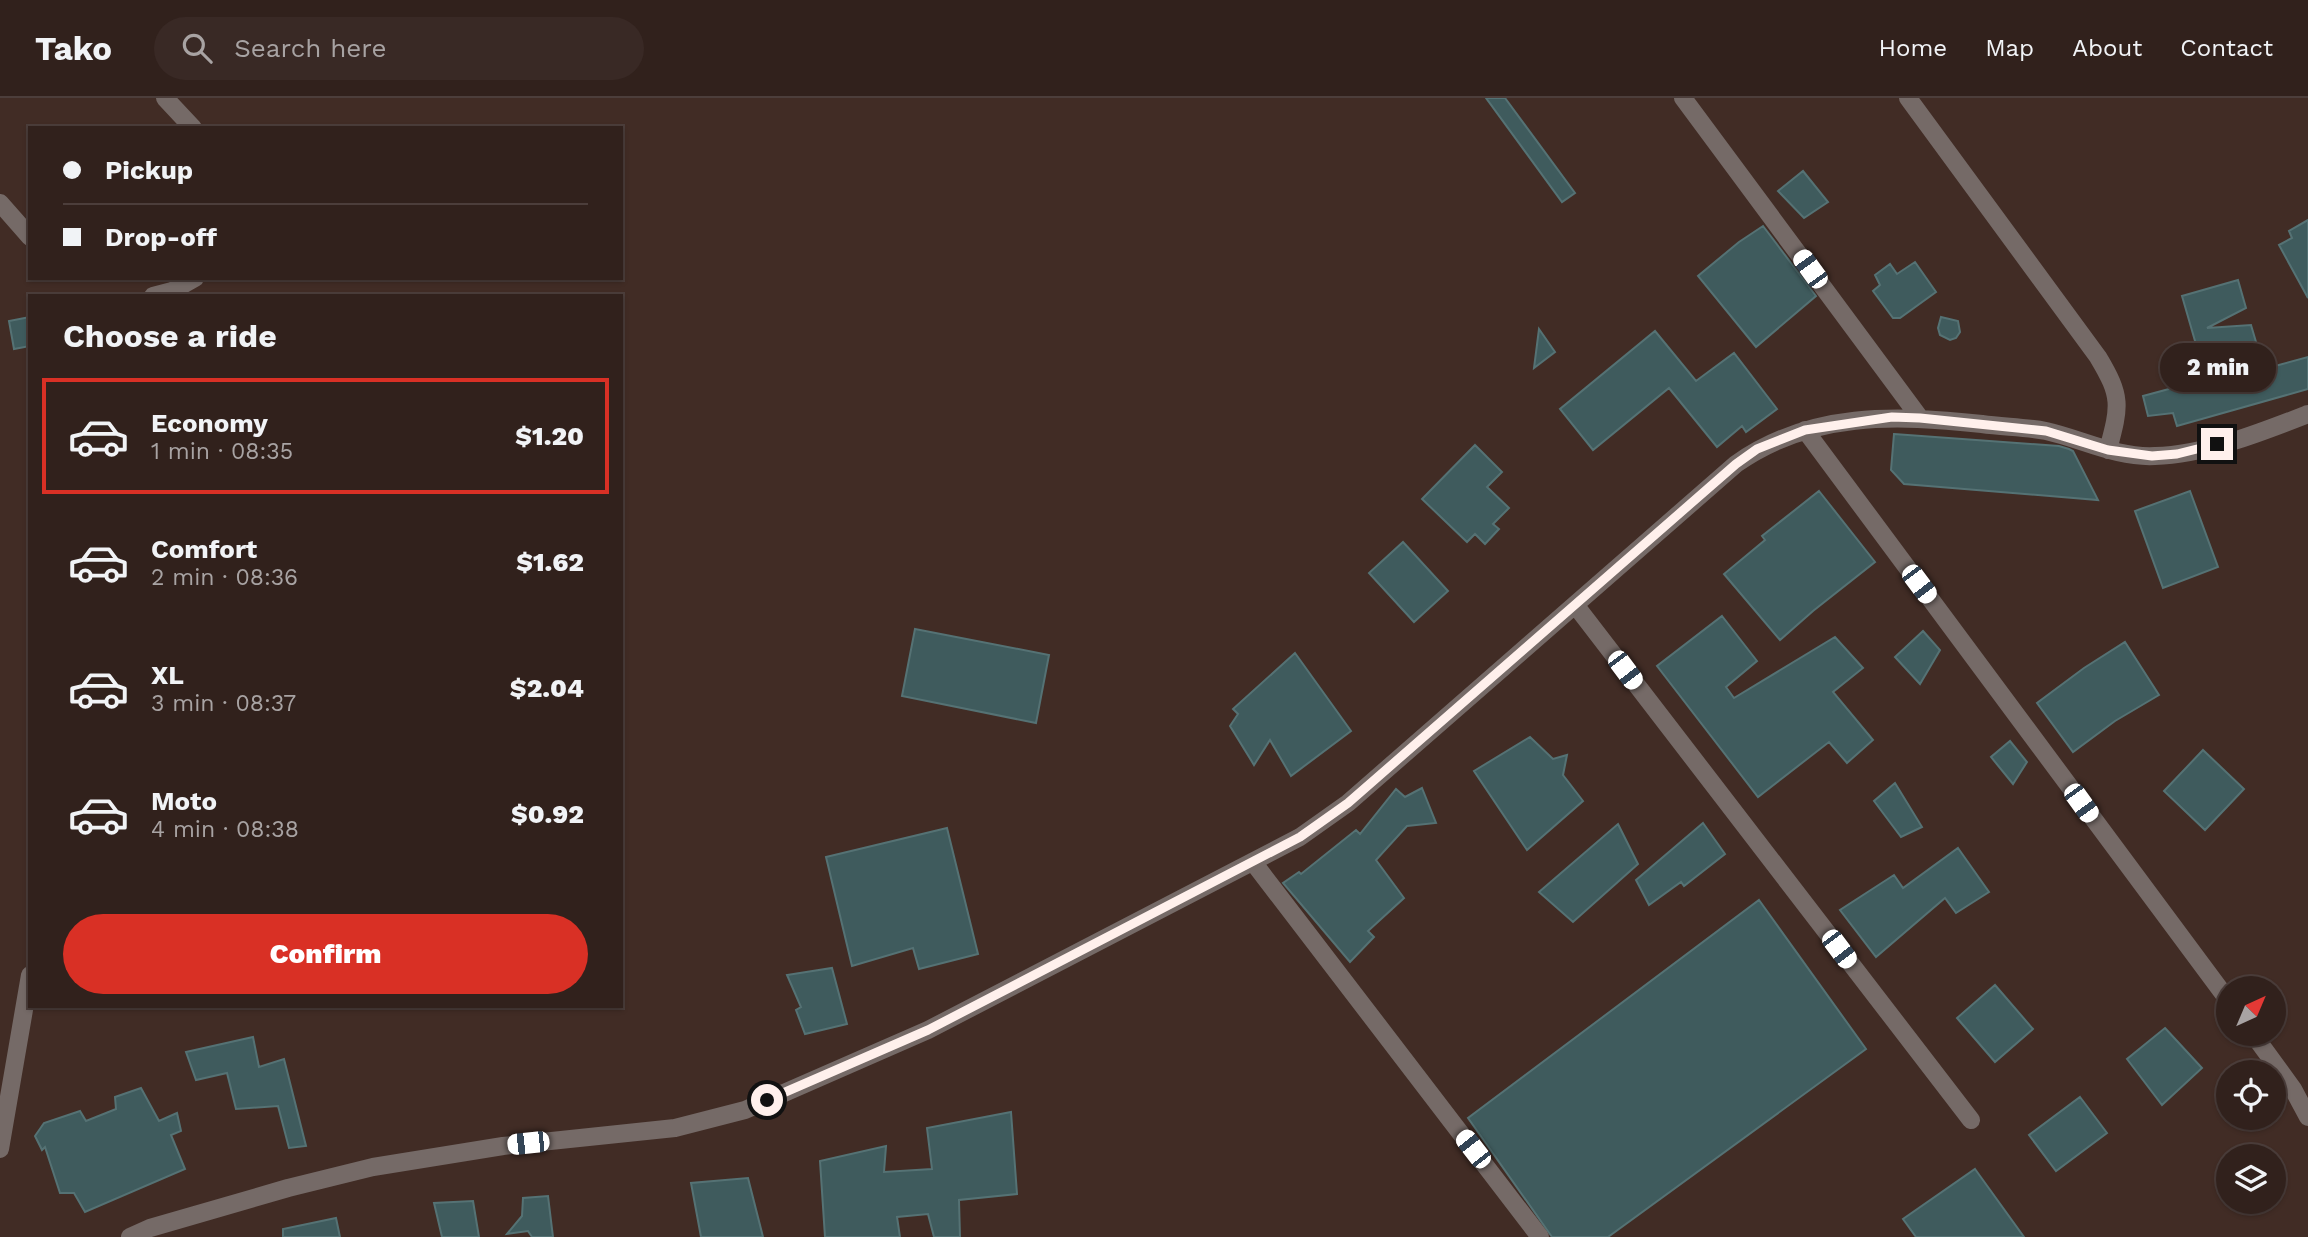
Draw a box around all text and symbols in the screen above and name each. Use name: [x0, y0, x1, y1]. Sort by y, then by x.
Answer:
search box: [154, 17, 644, 80]
text: Tako: [35, 29, 112, 68]
icon: search: [178, 29, 216, 67]
text: Search here: [234, 33, 387, 63]
text: Home: [1879, 34, 1947, 62]
text: Map: [1985, 34, 2034, 62]
text: About: [2072, 34, 2142, 62]
text: Contact: [2180, 34, 2273, 62]
text: Pickup: [105, 155, 193, 185]
text: Drop-off: [105, 222, 217, 252]
car: [1790, 246, 1831, 292]
text: Choose a ride: [63, 317, 277, 355]
callout: 2 min: [2159, 342, 2275, 392]
text: 2 min: [2187, 354, 2249, 381]
icon: car: [67, 405, 130, 468]
text: Economy: [151, 408, 268, 438]
text: $1.20: [515, 421, 584, 451]
route end: [2201, 428, 2233, 460]
text: 1 min · 08:35: [151, 438, 293, 465]
icon: car: [67, 531, 130, 594]
text: Comfort: [151, 534, 257, 564]
text: $1.62: [516, 547, 584, 577]
car: [1898, 561, 1941, 607]
text: 2 min · 08:36: [151, 564, 298, 591]
car: [1604, 647, 1647, 693]
icon: car: [67, 657, 130, 720]
text: XL: [151, 660, 184, 690]
text: $2.04: [510, 673, 584, 703]
text: 3 min · 08:37: [151, 690, 296, 717]
car: [2061, 780, 2102, 826]
icon: car: [67, 783, 130, 846]
text: Moto: [151, 786, 217, 816]
text: $0.92: [511, 799, 584, 829]
text: 4 min · 08:38: [151, 816, 299, 843]
button: Confirm: [63, 914, 588, 994]
car: [1818, 926, 1861, 972]
north arrow: [2216, 976, 2286, 1046]
map controls: [2216, 976, 2286, 1214]
button: locate: [2216, 1060, 2286, 1130]
route start: [751, 1084, 783, 1116]
car: [1452, 1126, 1495, 1172]
car: [507, 1130, 550, 1156]
button: layers: [2216, 1144, 2286, 1214]

